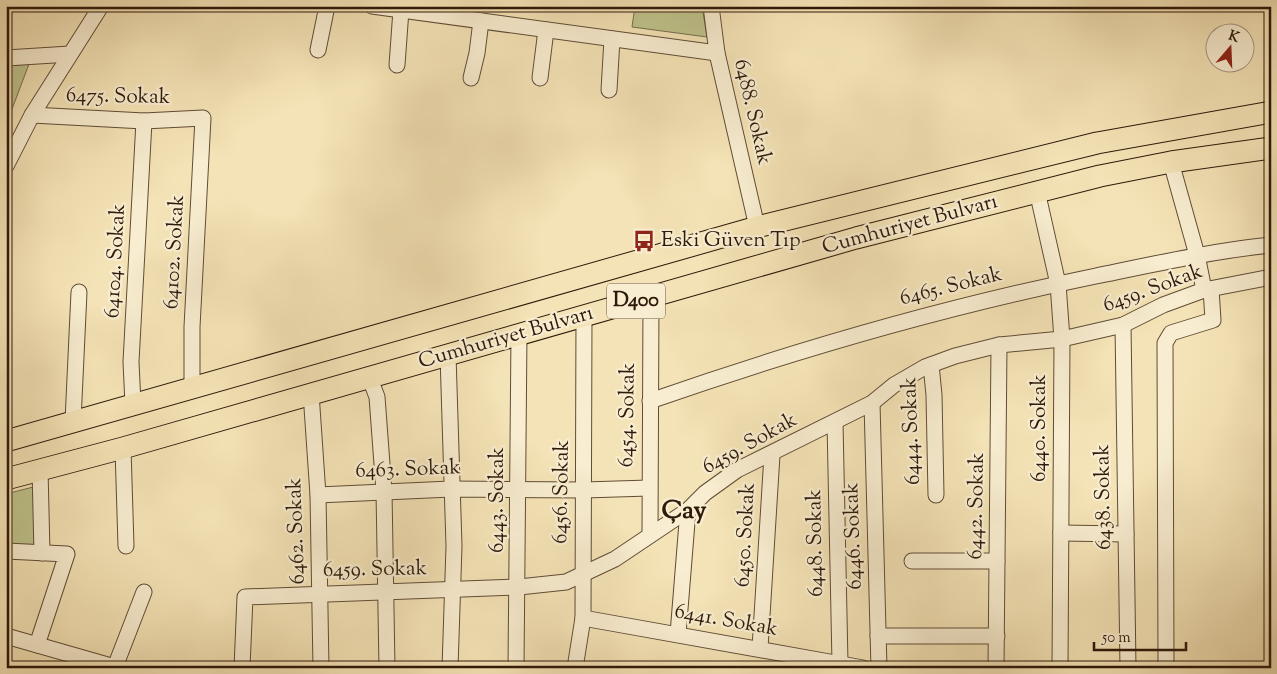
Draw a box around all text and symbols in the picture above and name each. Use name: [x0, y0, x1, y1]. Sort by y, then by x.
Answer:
north arrow: [1204, 22, 1254, 72]
text: K: [1226, 26, 1242, 49]
street label: 6488. Sokak: [725, 56, 779, 168]
street label: 6475. Sokak: [65, 81, 171, 113]
street label: Cumhuriyet Bulvarı: [819, 187, 1001, 263]
street label: 64102. Sokak: [157, 193, 193, 310]
street label: 64104. Sokak: [98, 203, 134, 319]
place label: Eski Güven Tıp: [661, 226, 801, 256]
bus stop icon: Eski Güven Tıp: [631, 228, 657, 254]
street label: 6459. Sokak: [1099, 257, 1208, 321]
street label: 6465. Sokak: [897, 260, 1006, 314]
road number: D400: [607, 284, 665, 318]
street label: Cumhuriyet Bulvarı: [415, 299, 597, 377]
street label: 6454. Sokak: [612, 362, 644, 468]
street label: 6440. Sokak: [1025, 374, 1055, 482]
street label: 6444. Sokak: [895, 376, 929, 486]
street label: 6459. Sokak: [697, 405, 803, 482]
street label: 6456. Sokak: [546, 439, 578, 544]
street label: 6438. Sokak: [1088, 443, 1120, 550]
street label: 6443. Sokak: [483, 446, 513, 553]
street label: 6442. Sokak: [961, 452, 993, 560]
street label: 6463. Sokak: [355, 453, 462, 487]
street label: 6462. Sokak: [280, 477, 314, 585]
street label: 6450. Sokak: [728, 481, 764, 588]
street label: 6446. Sokak: [837, 481, 871, 590]
street label: 6448. Sokak: [800, 488, 832, 597]
district label: Çay: [661, 493, 707, 530]
street label: 6459. Sokak: [323, 554, 428, 586]
street label: 6441. Sokak: [672, 597, 781, 645]
scale bar: [1094, 619, 1187, 651]
text: 50 m: [1101, 628, 1131, 649]

